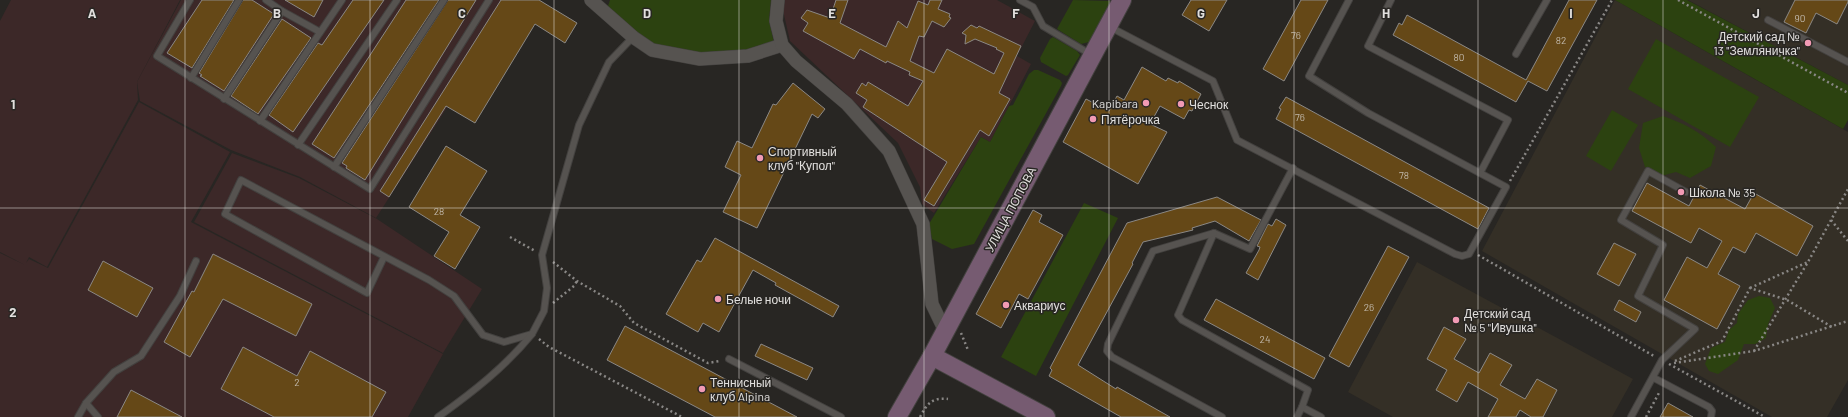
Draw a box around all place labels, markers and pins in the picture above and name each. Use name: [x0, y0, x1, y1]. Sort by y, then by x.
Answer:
place label: Детский сад № 13 "Земляничка": [1713, 29, 1800, 57]
marker: Детский сад № 13 "Земляничка": [1803, 38, 1813, 48]
place label: Kapibara: [1092, 96, 1138, 110]
place label: Чеснок: [1189, 97, 1229, 111]
marker: Kapibara: [1141, 98, 1151, 108]
marker: Чеснок: [1176, 99, 1186, 109]
place label: Пятёрочка: [1101, 112, 1160, 127]
marker: Пятёрочка: [1088, 114, 1098, 124]
place label: Спортивный клуб "Купол": [768, 144, 837, 173]
marker: Спортивный клуб "Купол": [755, 153, 765, 163]
place label: Школа № 35: [1689, 185, 1756, 199]
marker: Школа № 35: [1676, 187, 1686, 197]
place label: Белые ночи: [726, 292, 791, 306]
marker: Белые ночи: [713, 294, 723, 304]
place label: Аквариус: [1014, 298, 1065, 313]
marker: Аквариус: [1001, 300, 1011, 310]
place label: Детский сад № 5 "Ивушка": [1464, 306, 1537, 335]
marker: Детский сад № 5 "Ивушка": [1451, 315, 1461, 325]
place label: Теннисный клуб Alpina: [710, 375, 771, 404]
marker: Теннисный клуб Alpina: [697, 384, 707, 394]

